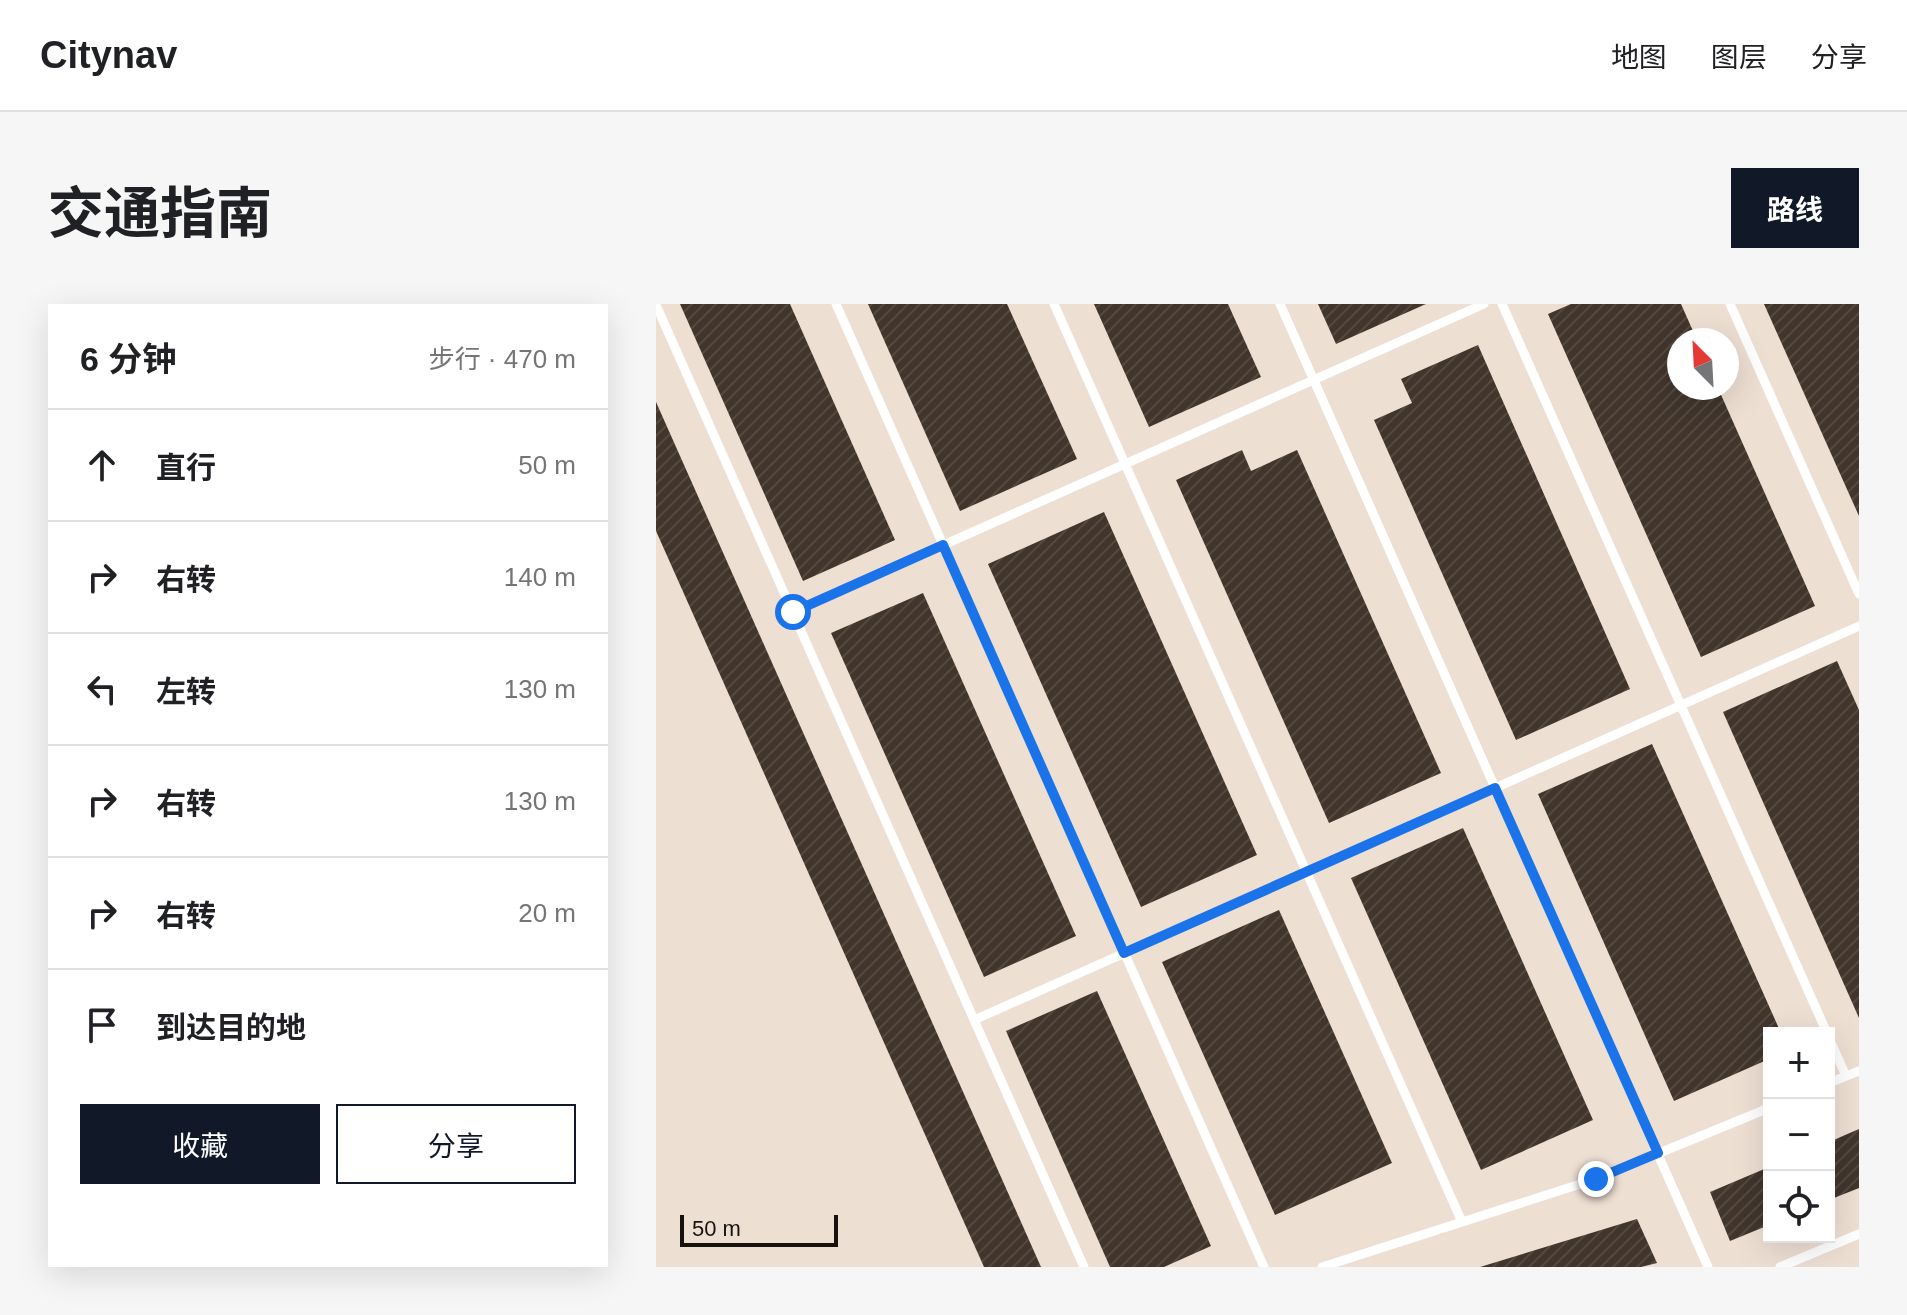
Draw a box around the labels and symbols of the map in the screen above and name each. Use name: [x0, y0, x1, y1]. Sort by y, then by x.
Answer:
north arrow: [1667, 328, 1739, 400]
route start: [775, 594, 811, 630]
route end: [1578, 1161, 1614, 1197]
scale bar: [680, 1211, 838, 1247]

